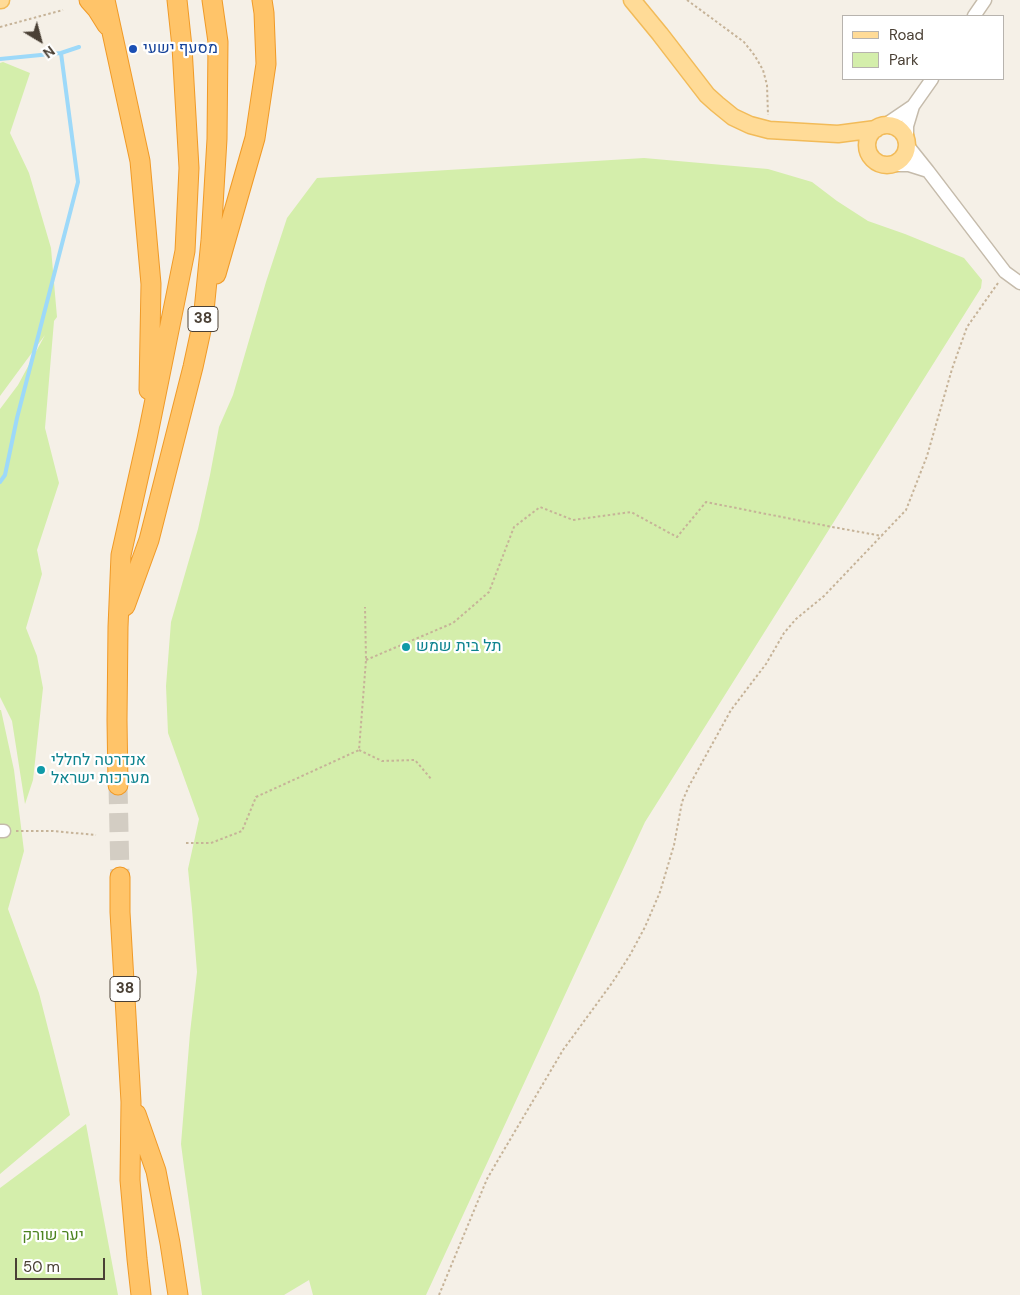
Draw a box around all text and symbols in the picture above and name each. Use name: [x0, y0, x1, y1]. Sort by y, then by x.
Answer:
north arrow: [15, 15, 65, 65]
legend: [842, 15, 1005, 80]
text: Road: [889, 25, 924, 45]
place label: מסעף ישעי: [143, 39, 218, 59]
text: N: [40, 42, 59, 62]
marker: מסעף ישעי: [127, 43, 139, 55]
text: Park: [889, 50, 919, 70]
road number: 38: [188, 306, 218, 332]
place label: תל בית שמש: [416, 637, 502, 657]
marker: תל בית שמש: [400, 641, 412, 653]
place label: אנדרטה לחללי מערכות ישראל: [51, 751, 150, 789]
marker: אנדרטה לחללי מערכות ישראל: [35, 764, 47, 776]
road number: 38: [110, 976, 140, 1002]
park label: יער שורק: [22, 1226, 84, 1246]
scale bar: [18, 1248, 108, 1280]
text: 50 m: [23, 1257, 60, 1277]

